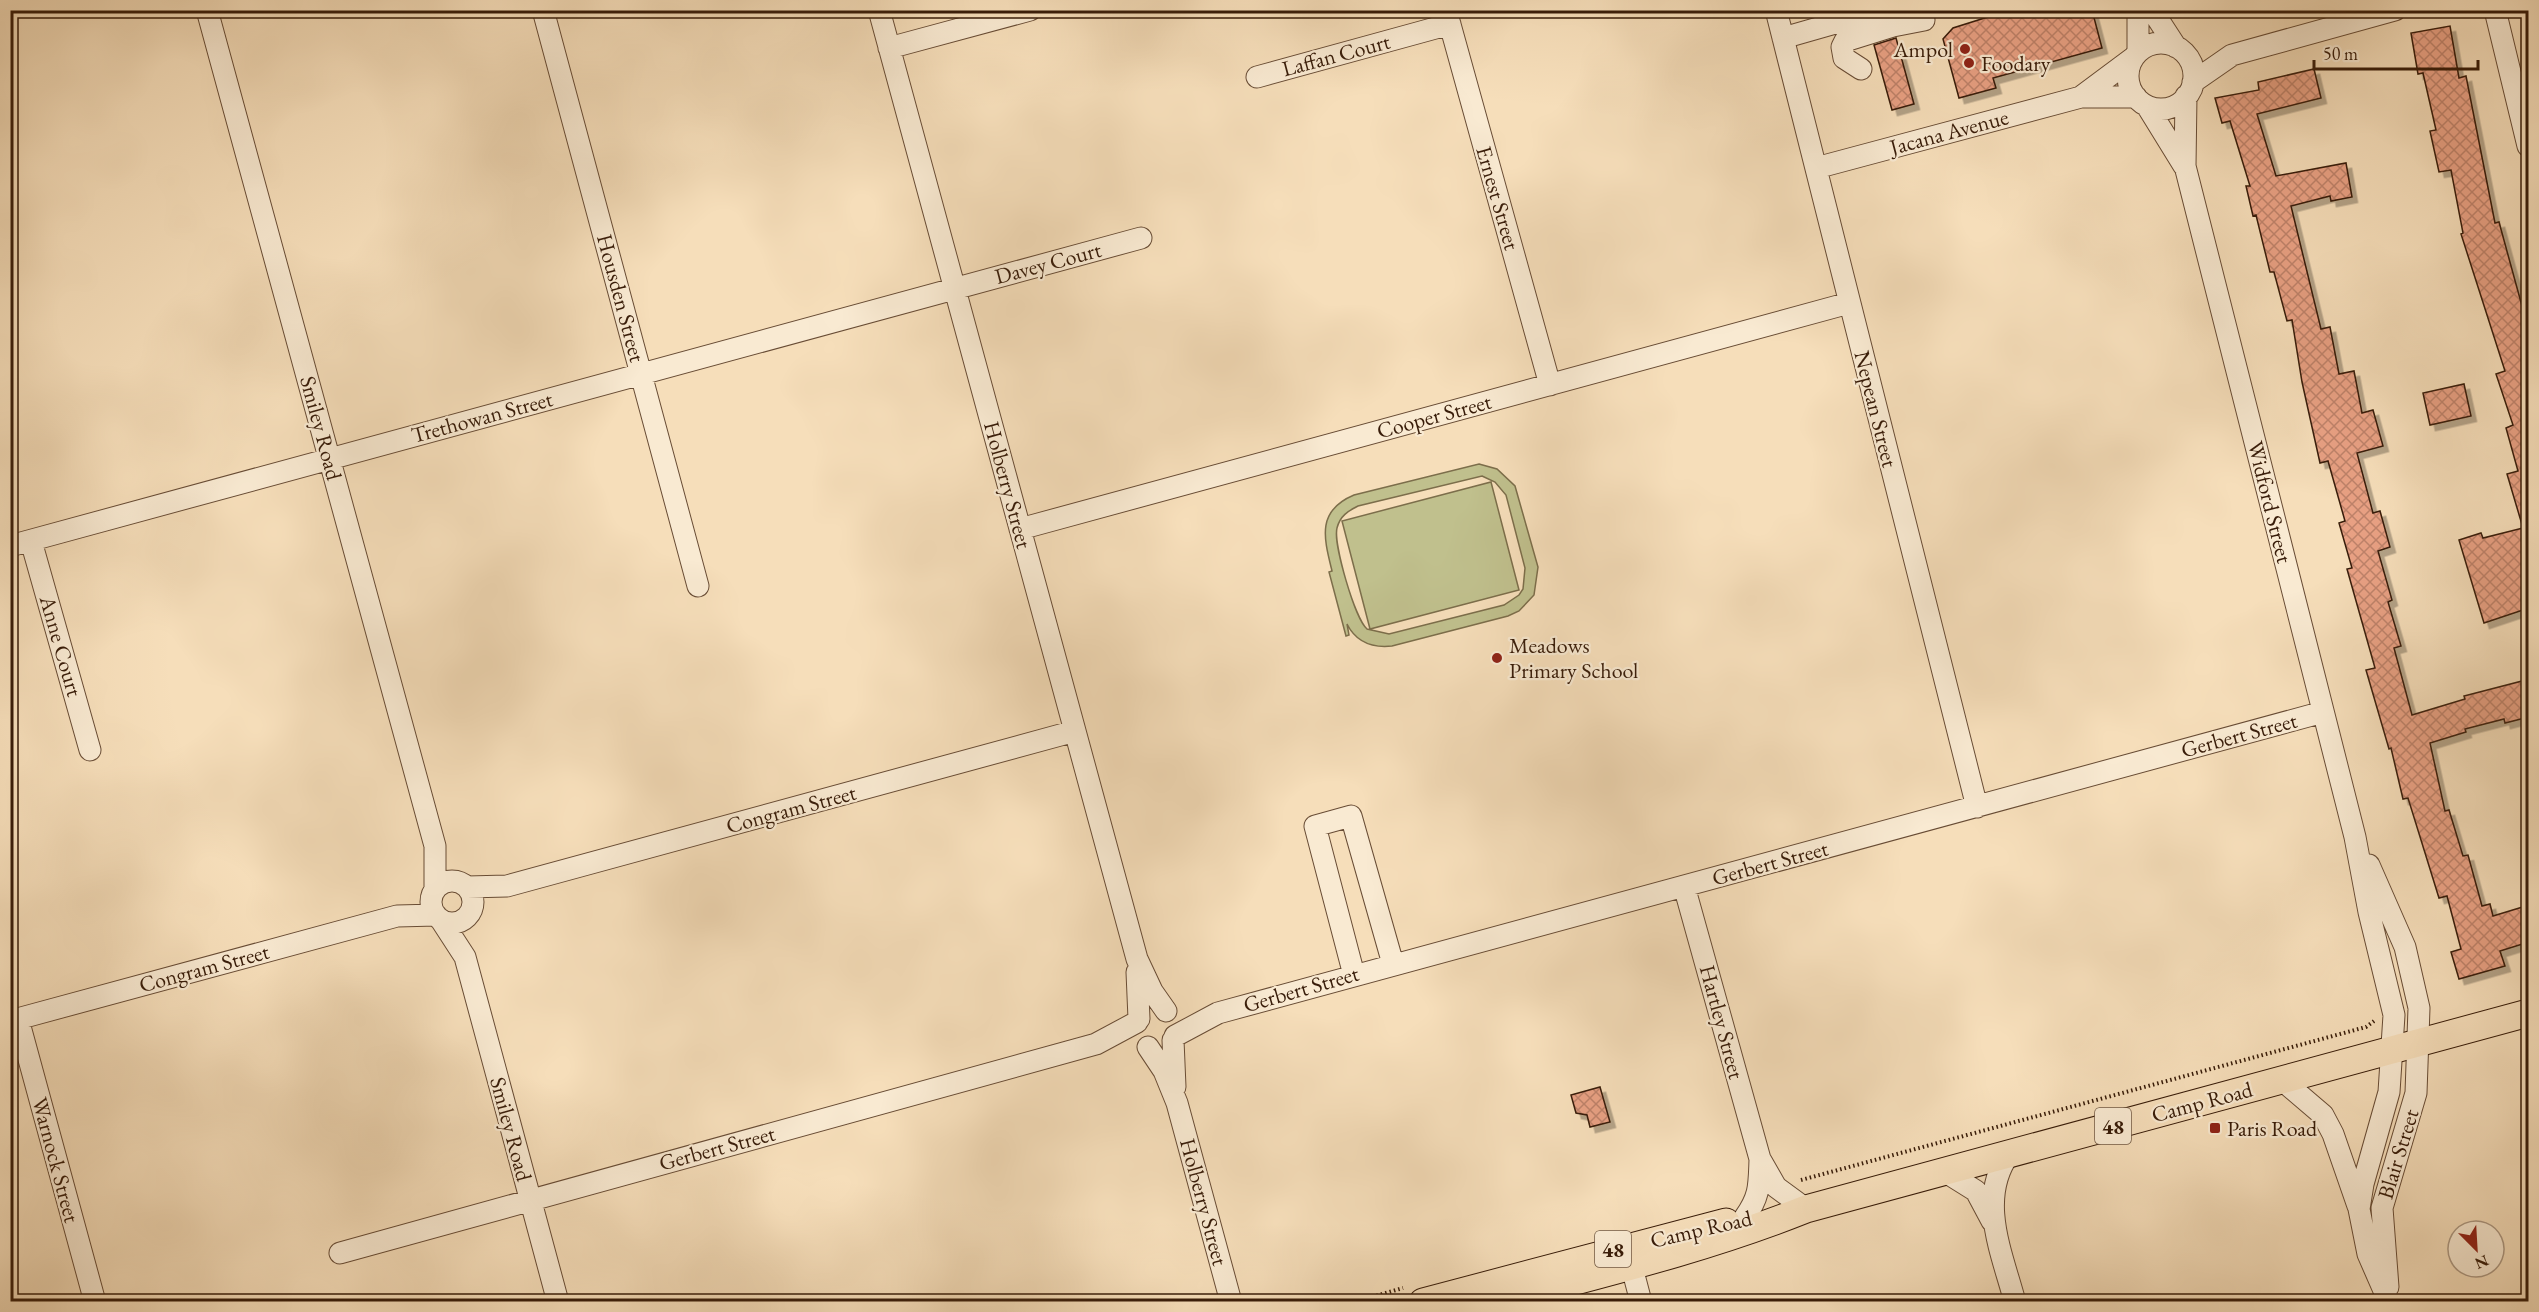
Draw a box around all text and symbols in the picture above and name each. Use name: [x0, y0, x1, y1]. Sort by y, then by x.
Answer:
street label: Laffan Court: [1279, 27, 1393, 83]
scale bar: [2314, 33, 2478, 71]
place label: Ampol: [1892, 35, 1953, 64]
marker: Ampol: [1958, 42, 1972, 56]
text: 50 m: [2323, 42, 2358, 65]
place label: Foodary: [1981, 49, 2051, 78]
marker: Foodary: [1962, 56, 1976, 70]
street label: Jacana Avenue: [1885, 102, 2012, 162]
street label: Ernest Street: [1469, 143, 1527, 253]
street label: Housden Street: [590, 231, 652, 365]
street label: Davey Court: [992, 235, 1104, 291]
street label: Nepean Street: [1848, 348, 1905, 470]
street label: Smiley Road: [293, 373, 349, 484]
street label: Trethowan Street: [408, 384, 556, 450]
street label: Cooper Street: [1374, 387, 1495, 445]
street label: Holberry Street: [977, 418, 1039, 552]
street label: Widford Street: [2241, 438, 2299, 566]
street label: Anne Court: [32, 591, 89, 700]
place label: Meadows Primary School: [1509, 631, 1638, 685]
marker: Meadows Primary School: [1490, 651, 1504, 665]
street label: Gerbert Street: [2178, 706, 2300, 764]
street label: Congram Street: [723, 778, 859, 840]
street label: Gerbert Street: [1709, 834, 1831, 892]
street label: Congram Street: [136, 937, 272, 999]
street label: Gerbert Street: [1240, 959, 1362, 1019]
street label: Hartley Street: [1693, 962, 1751, 1082]
street label: Smiley Road: [483, 1074, 539, 1185]
street label: Camp Road: [2148, 1074, 2257, 1129]
street label: Warnock Street: [25, 1094, 87, 1226]
street label: Blair Street: [2371, 1105, 2425, 1202]
road number: 48: [2095, 1108, 2131, 1144]
place label: Paris Road: [2227, 1114, 2318, 1143]
street label: Gerbert Street: [656, 1119, 778, 1177]
marker: Paris Road: [2208, 1121, 2222, 1135]
street label: Holberry Street: [1173, 1135, 1235, 1269]
street label: Camp Road: [1647, 1203, 1755, 1255]
north arrow: [2446, 1219, 2506, 1279]
road number: 48: [1595, 1231, 1631, 1267]
text: N: [2472, 1250, 2492, 1274]

